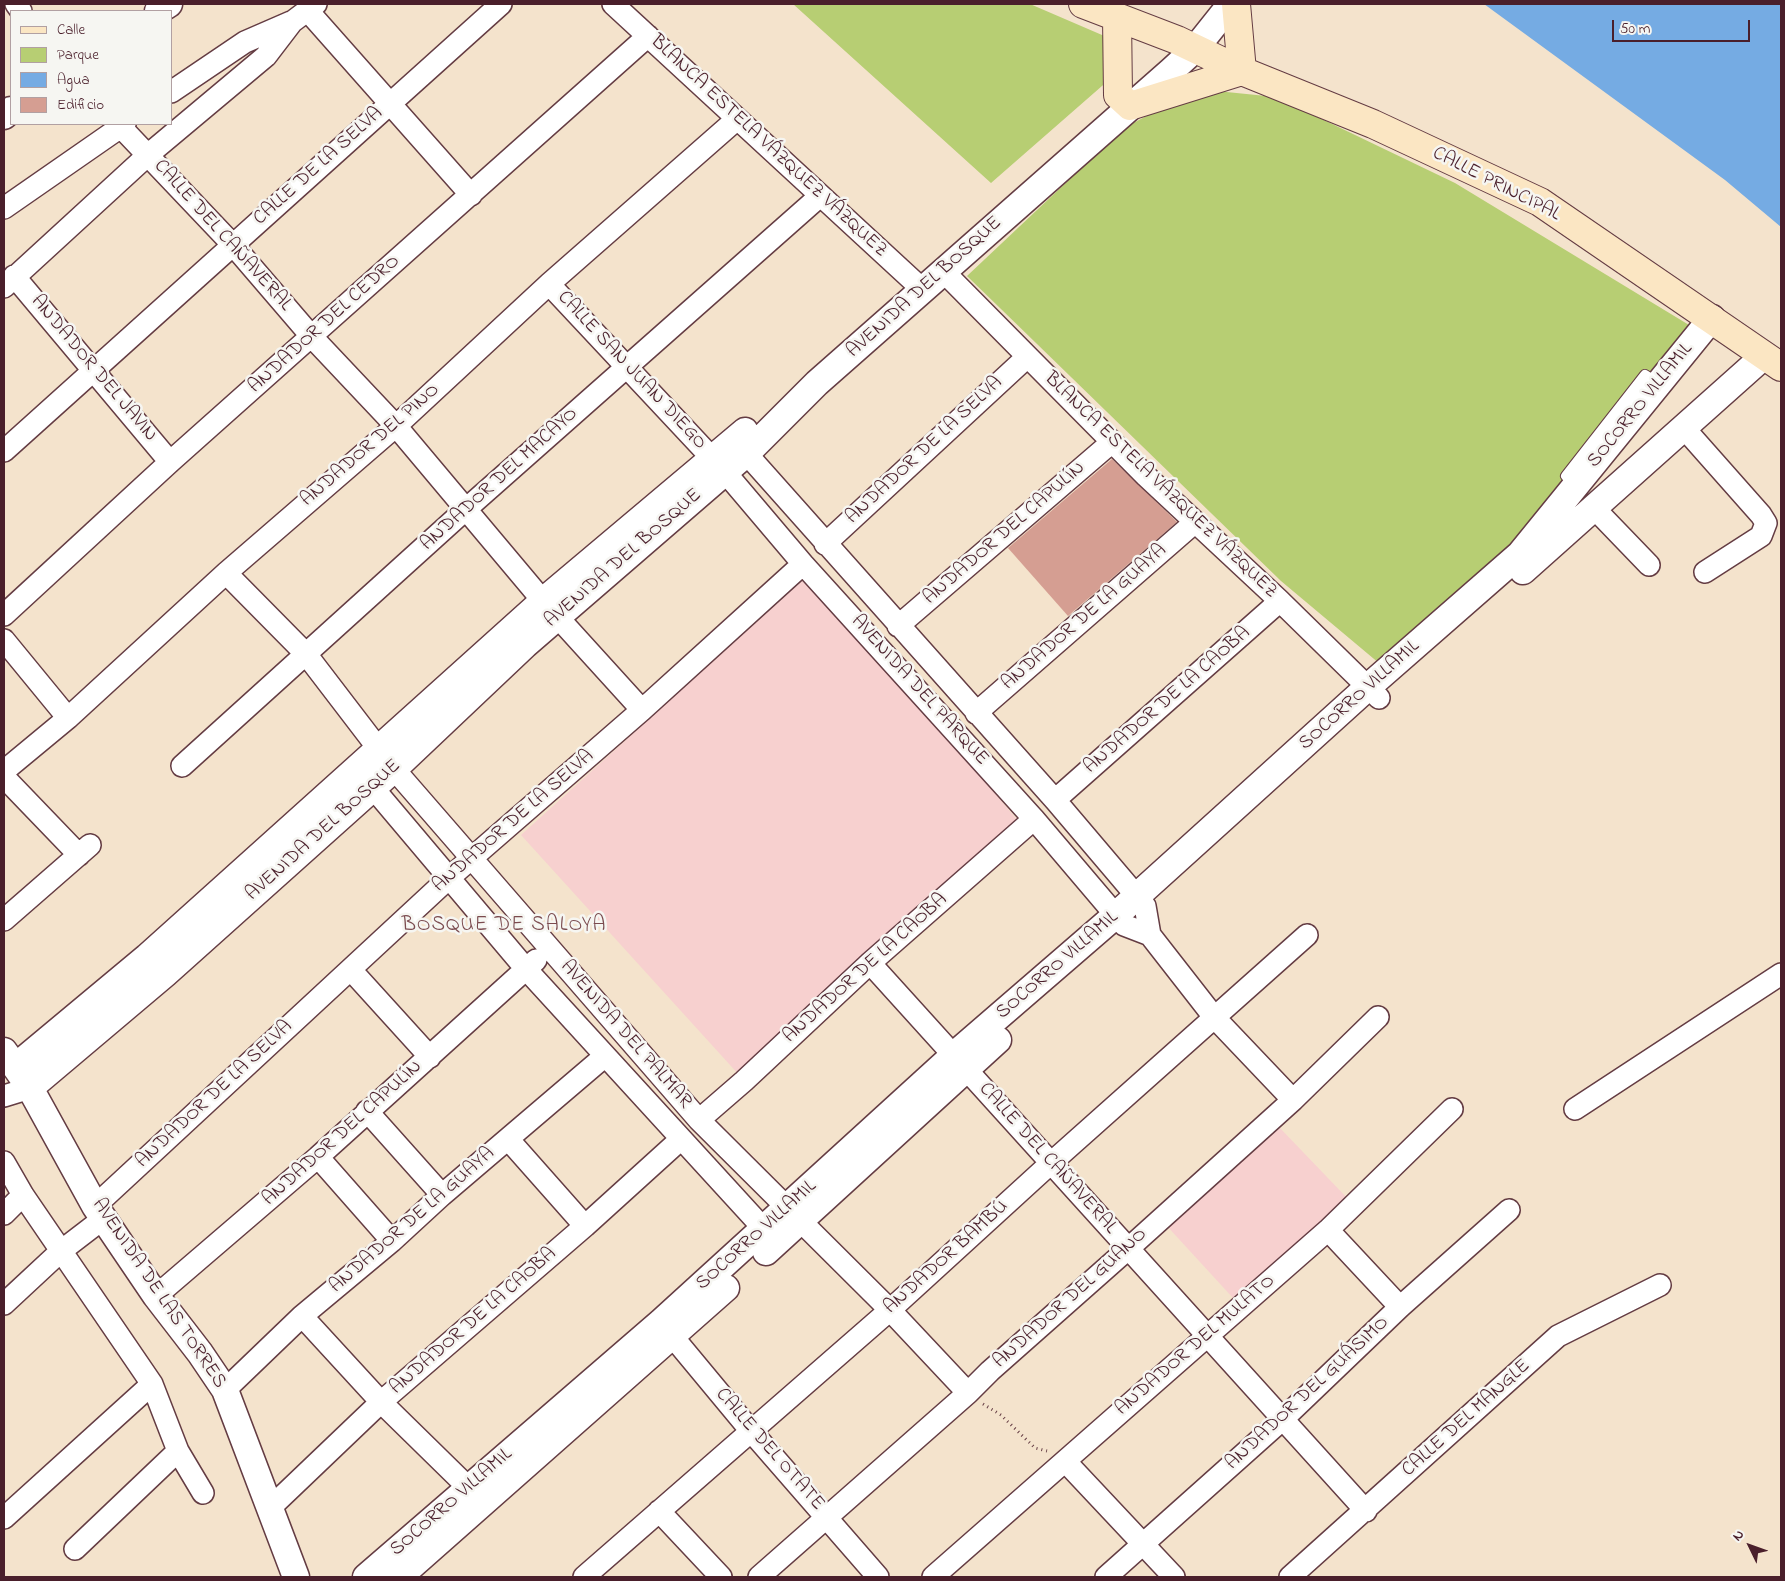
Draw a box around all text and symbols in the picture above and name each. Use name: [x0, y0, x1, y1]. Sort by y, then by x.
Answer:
legend: [10, 10, 172, 125]
scale bar: [1615, 10, 1752, 42]
text: 50 m: [1620, 18, 1650, 40]
text: Calle: [57, 19, 85, 41]
street label: BLANCA ESTELA VÁZQUEZ VÁZQUEZ: [644, 31, 892, 263]
text: Parque: [57, 44, 99, 66]
text: Agua: [57, 69, 90, 91]
text: Edificio: [57, 94, 104, 116]
street label: CALLE DE LA SELVA: [249, 103, 389, 231]
street label: CALLE PRINCIPAL: [1428, 142, 1564, 228]
street label: CALLE DEL CAÑAVERAL: [148, 155, 296, 317]
street label: AVENIDA DEL BOSQUE: [843, 212, 1007, 364]
street label: ANDADOR DEL CEDRO: [244, 251, 406, 399]
street label: CALLE SAN JUAN DIEGO: [551, 287, 711, 455]
street label: ANDADOR DEL JAVIN: [25, 291, 161, 447]
street label: SOCORRO VILLAMIL: [1583, 339, 1699, 473]
street label: BLANCA ESTELA VÁZQUEZ VÁZQUEZ: [1038, 368, 1282, 604]
street label: ANDADOR DE LA SELVA: [841, 372, 1009, 530]
street label: ANDADOR DEL PINO: [297, 379, 445, 513]
street label: ANDADOR DEL MACAYO: [416, 403, 584, 557]
street label: ANDADOR DEL CAPULÍN: [919, 457, 1091, 611]
street label: AVENIDA DEL BOSQUE: [541, 484, 707, 634]
street label: ANDADOR DE LA GUAYA: [997, 540, 1173, 696]
street label: AVENIDA DEL PARQUE: [845, 611, 993, 771]
street label: ANDADOR DE LA CAOBA: [1080, 622, 1256, 780]
street label: SOCORRO VILLAMIL: [1295, 635, 1425, 757]
street label: ANDADOR DE LA SELVA: [428, 745, 600, 899]
street label: AVENIDA DEL BOSQUE: [242, 755, 406, 907]
street label: ANDADOR DE LA CAOBA: [779, 889, 953, 1049]
street label: SOCORRO VILLAMIL: [992, 906, 1124, 1026]
district label: BOSQUE DE SALOYA: [400, 914, 608, 940]
street label: AVENIDA DEL PALMAR: [554, 956, 696, 1114]
street label: ANDADOR DE LA SELVA: [131, 1016, 299, 1174]
street label: ANDADOR DEL CAPULÍN: [258, 1056, 428, 1212]
street label: CALLE DEL CAÑAVERAL: [973, 1078, 1121, 1240]
street label: ANDADOR DE LA GUAYA: [325, 1143, 501, 1299]
street label: SOCORRO VILLAMIL: [692, 1175, 822, 1297]
street label: AVENIDA DE LAS TORRES: [85, 1194, 231, 1394]
street label: ANDADOR BAMBÚ: [880, 1196, 1014, 1320]
street label: ANDADOR DEL GUANO: [989, 1224, 1153, 1374]
street label: ANDADOR DE LA CAOBA: [386, 1243, 562, 1401]
street label: ANDADOR DEL MULATO: [1111, 1270, 1281, 1422]
street label: ANDADOR DEL GUÁSIMO: [1221, 1312, 1395, 1476]
street label: CALLE DEL MANGLE: [1398, 1355, 1536, 1483]
street label: CALLE DEL OTATE: [709, 1384, 829, 1516]
street label: SOCORRO VILLAMIL: [386, 1443, 518, 1563]
north arrow: [1725, 1521, 1775, 1571]
text: N: [1728, 1525, 1749, 1546]

